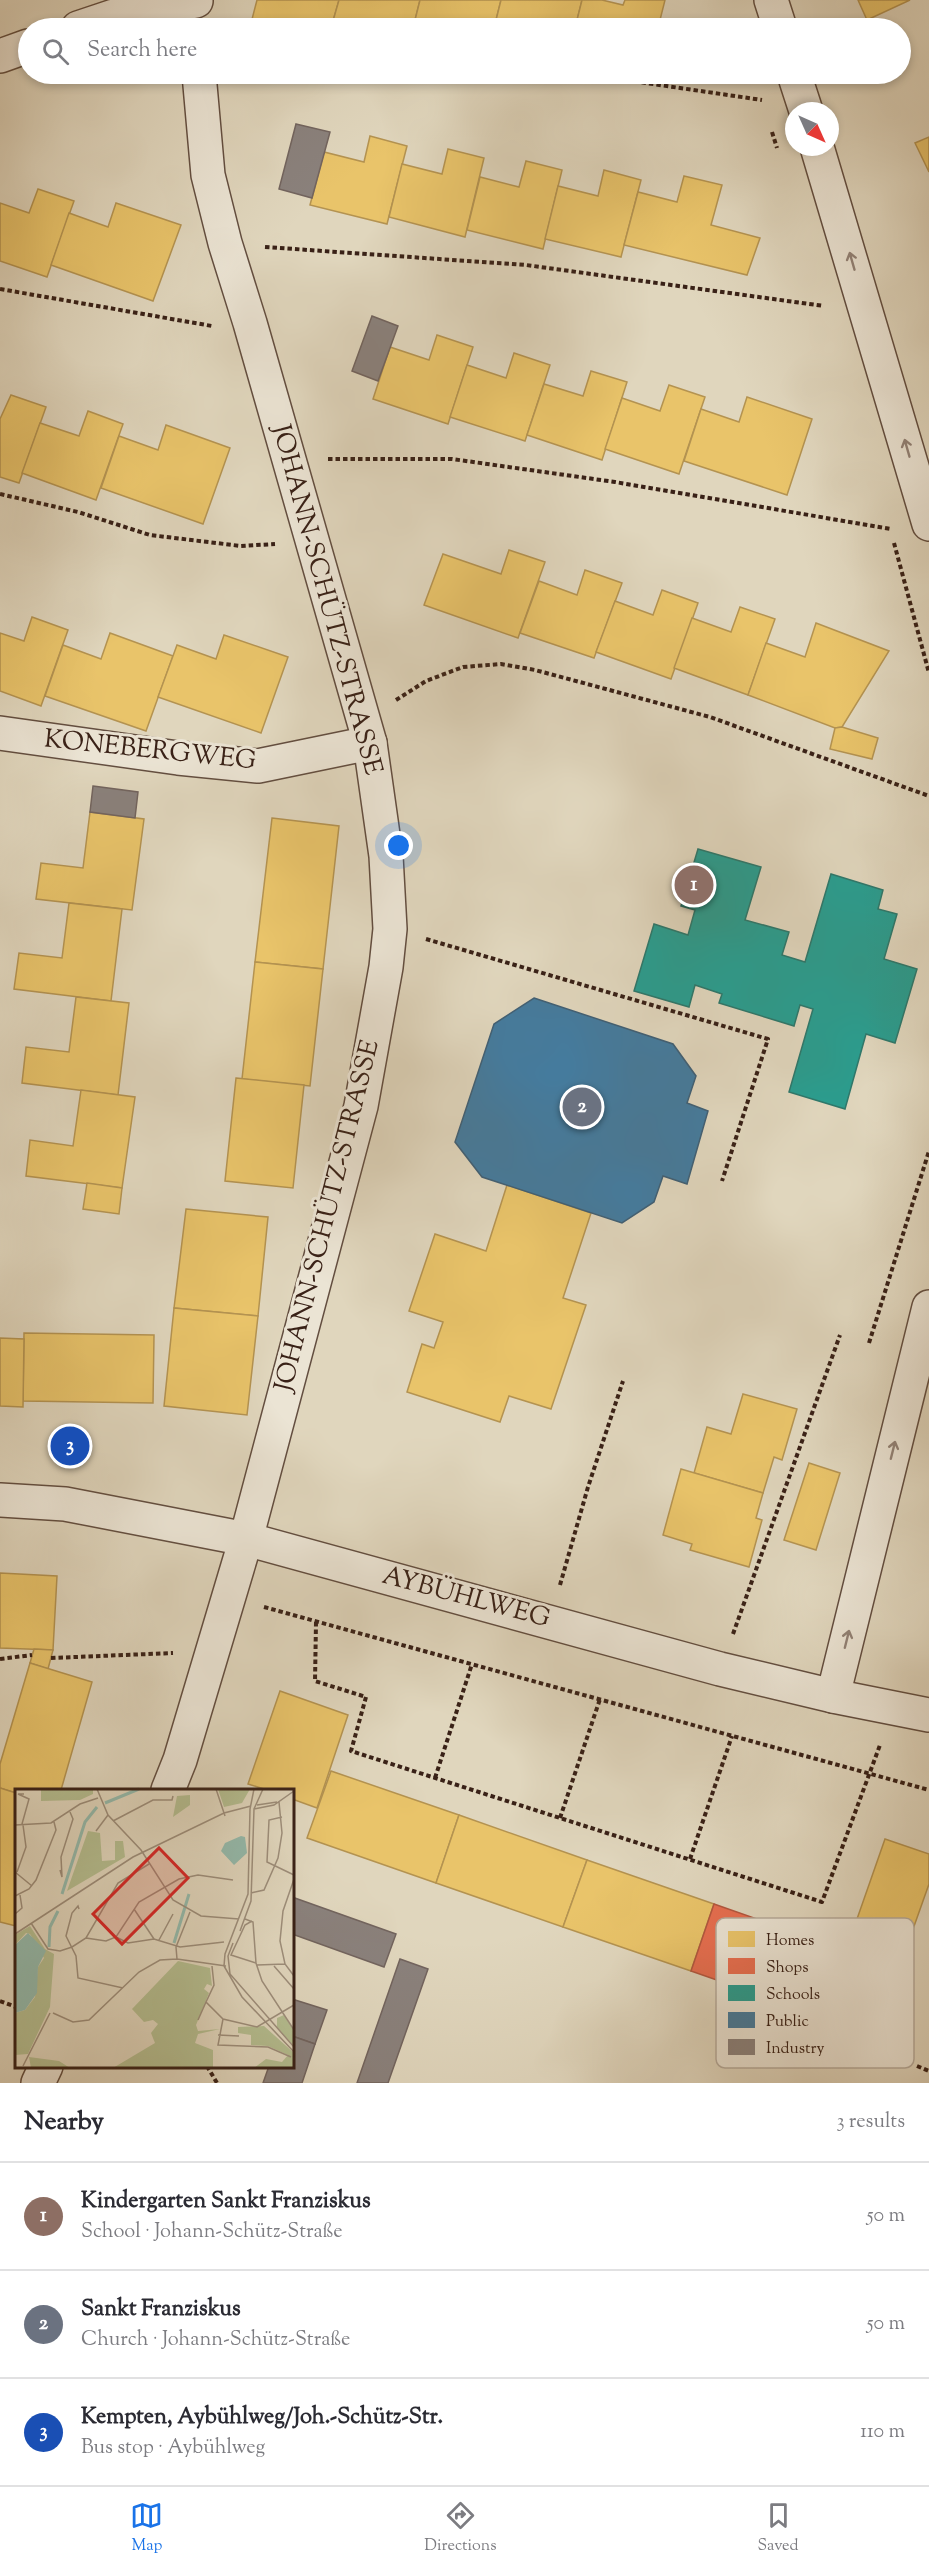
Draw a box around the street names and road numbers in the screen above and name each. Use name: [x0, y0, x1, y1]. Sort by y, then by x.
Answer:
street label: JOHANN-SCHÜTZ-STRASSE: [261, 419, 391, 780]
street label: KONEBERGWEG: [42, 721, 258, 781]
street label: JOHANN-SCHÜTZ-STRASSE: [266, 1036, 390, 1398]
street label: AYBÜHLWEG: [378, 1558, 554, 1638]

